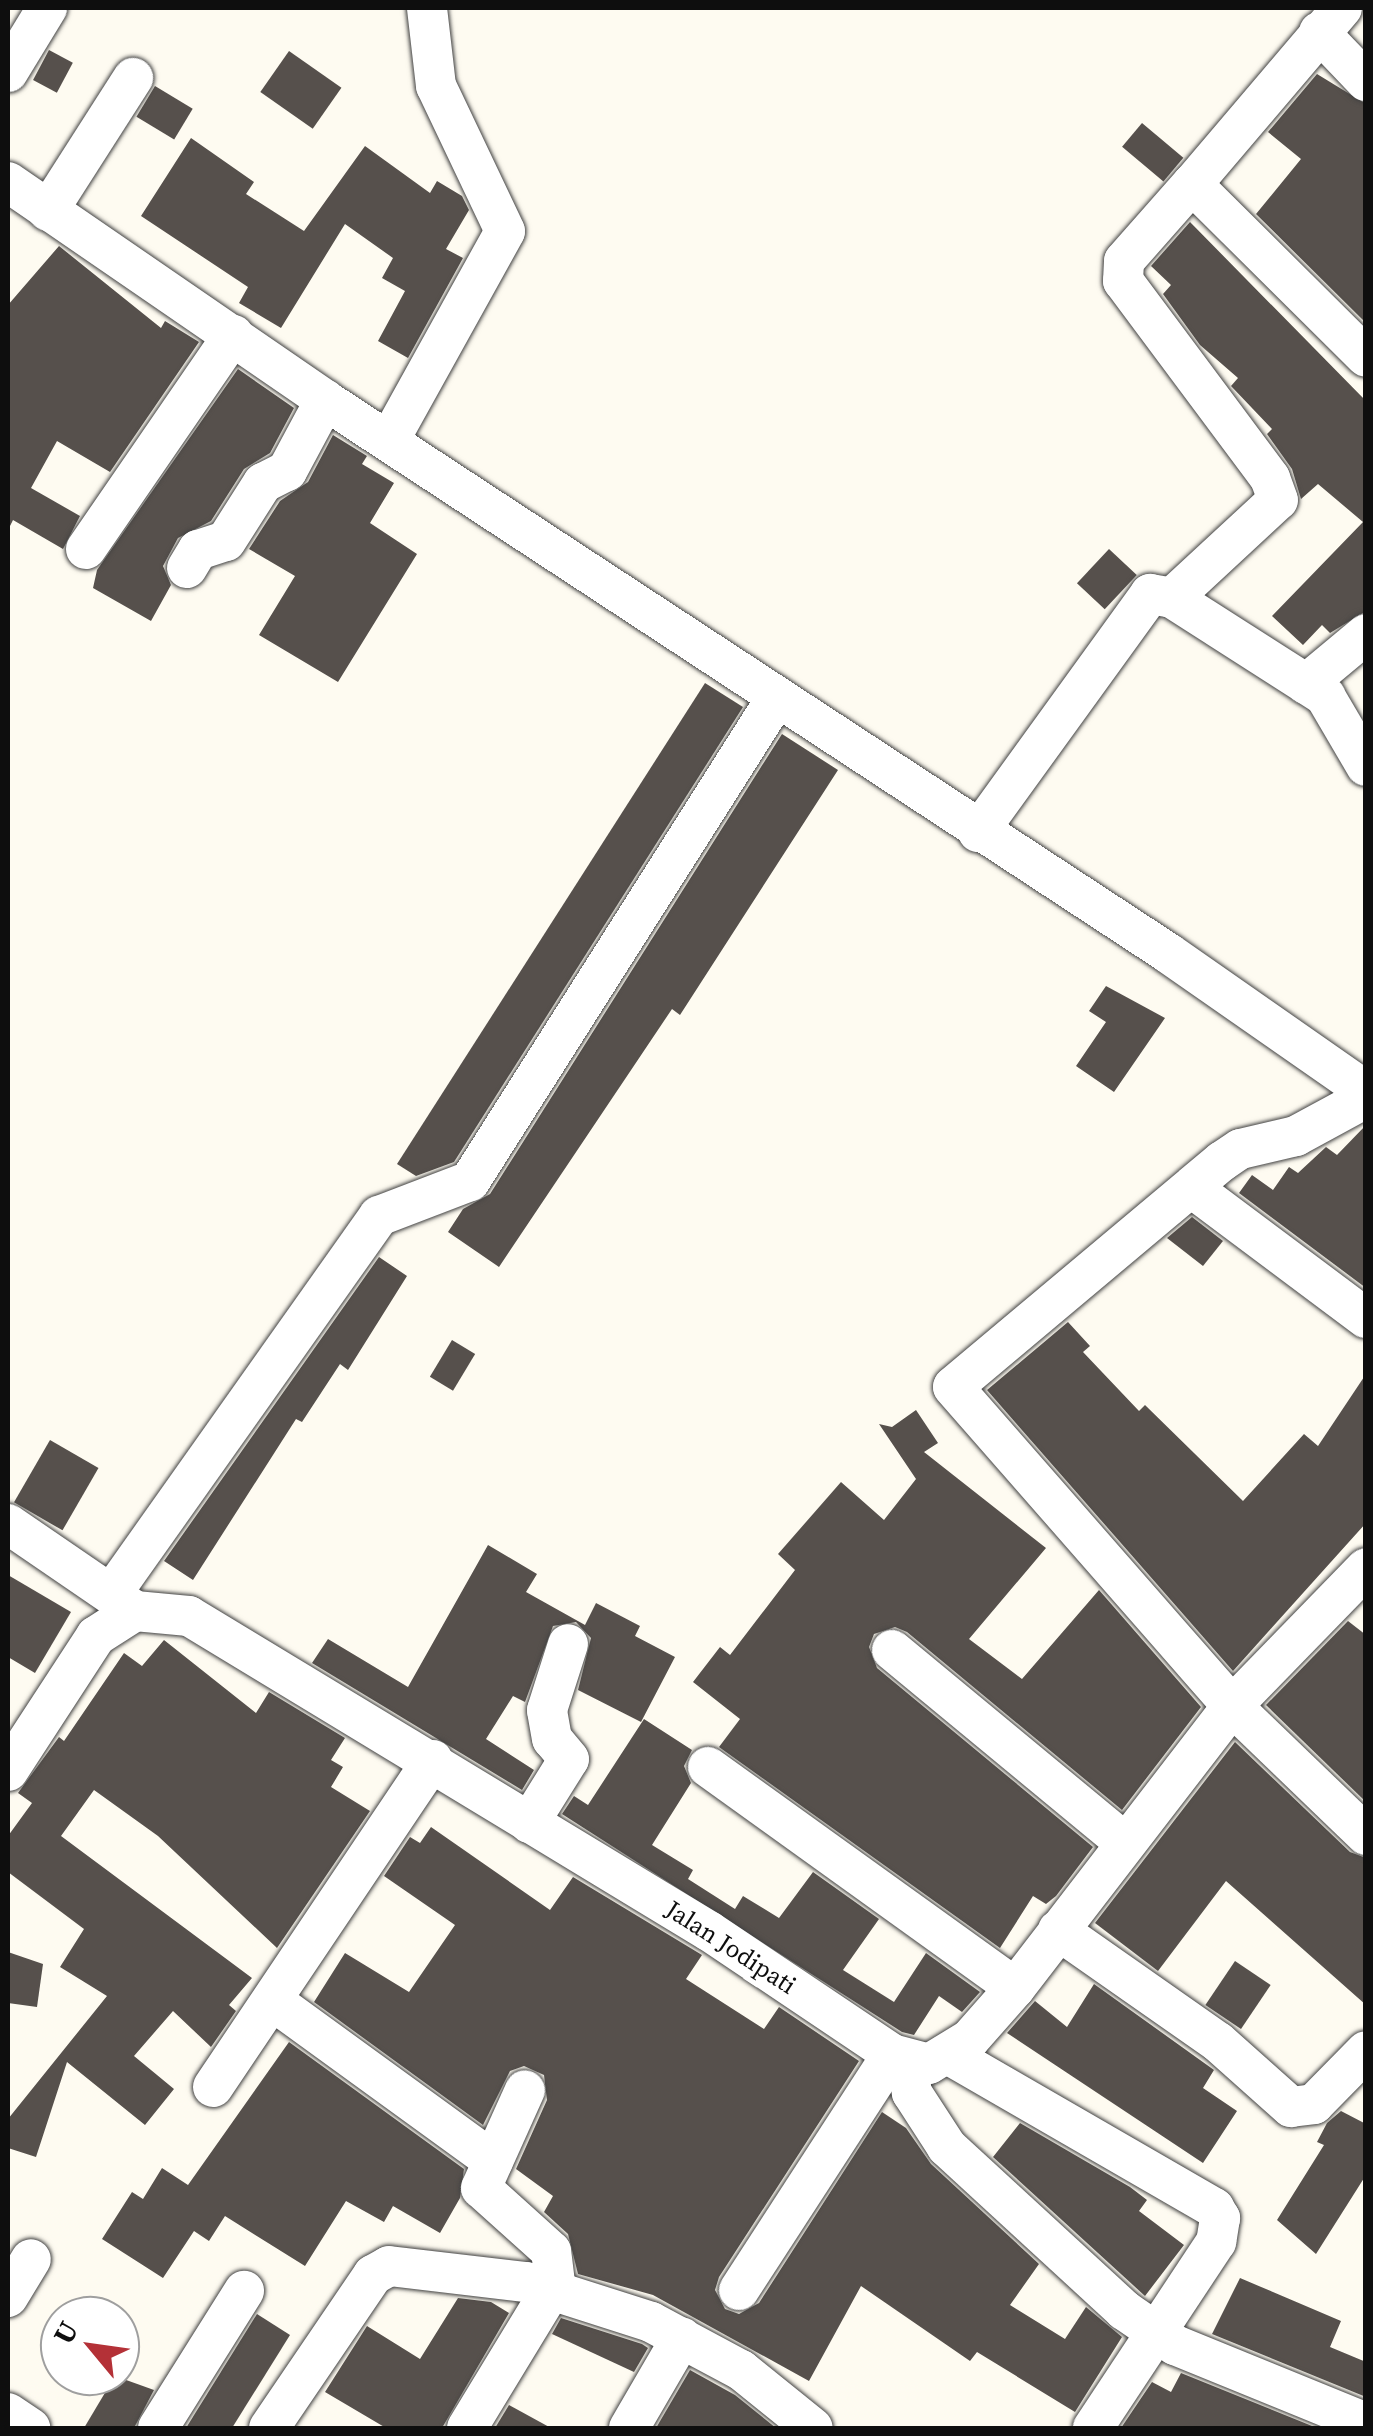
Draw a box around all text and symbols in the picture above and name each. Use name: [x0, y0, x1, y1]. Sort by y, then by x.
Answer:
street label: Jalan Jodipati: [660, 1894, 802, 2000]
north arrow: [40, 2296, 140, 2396]
text: U: [44, 2314, 87, 2351]

